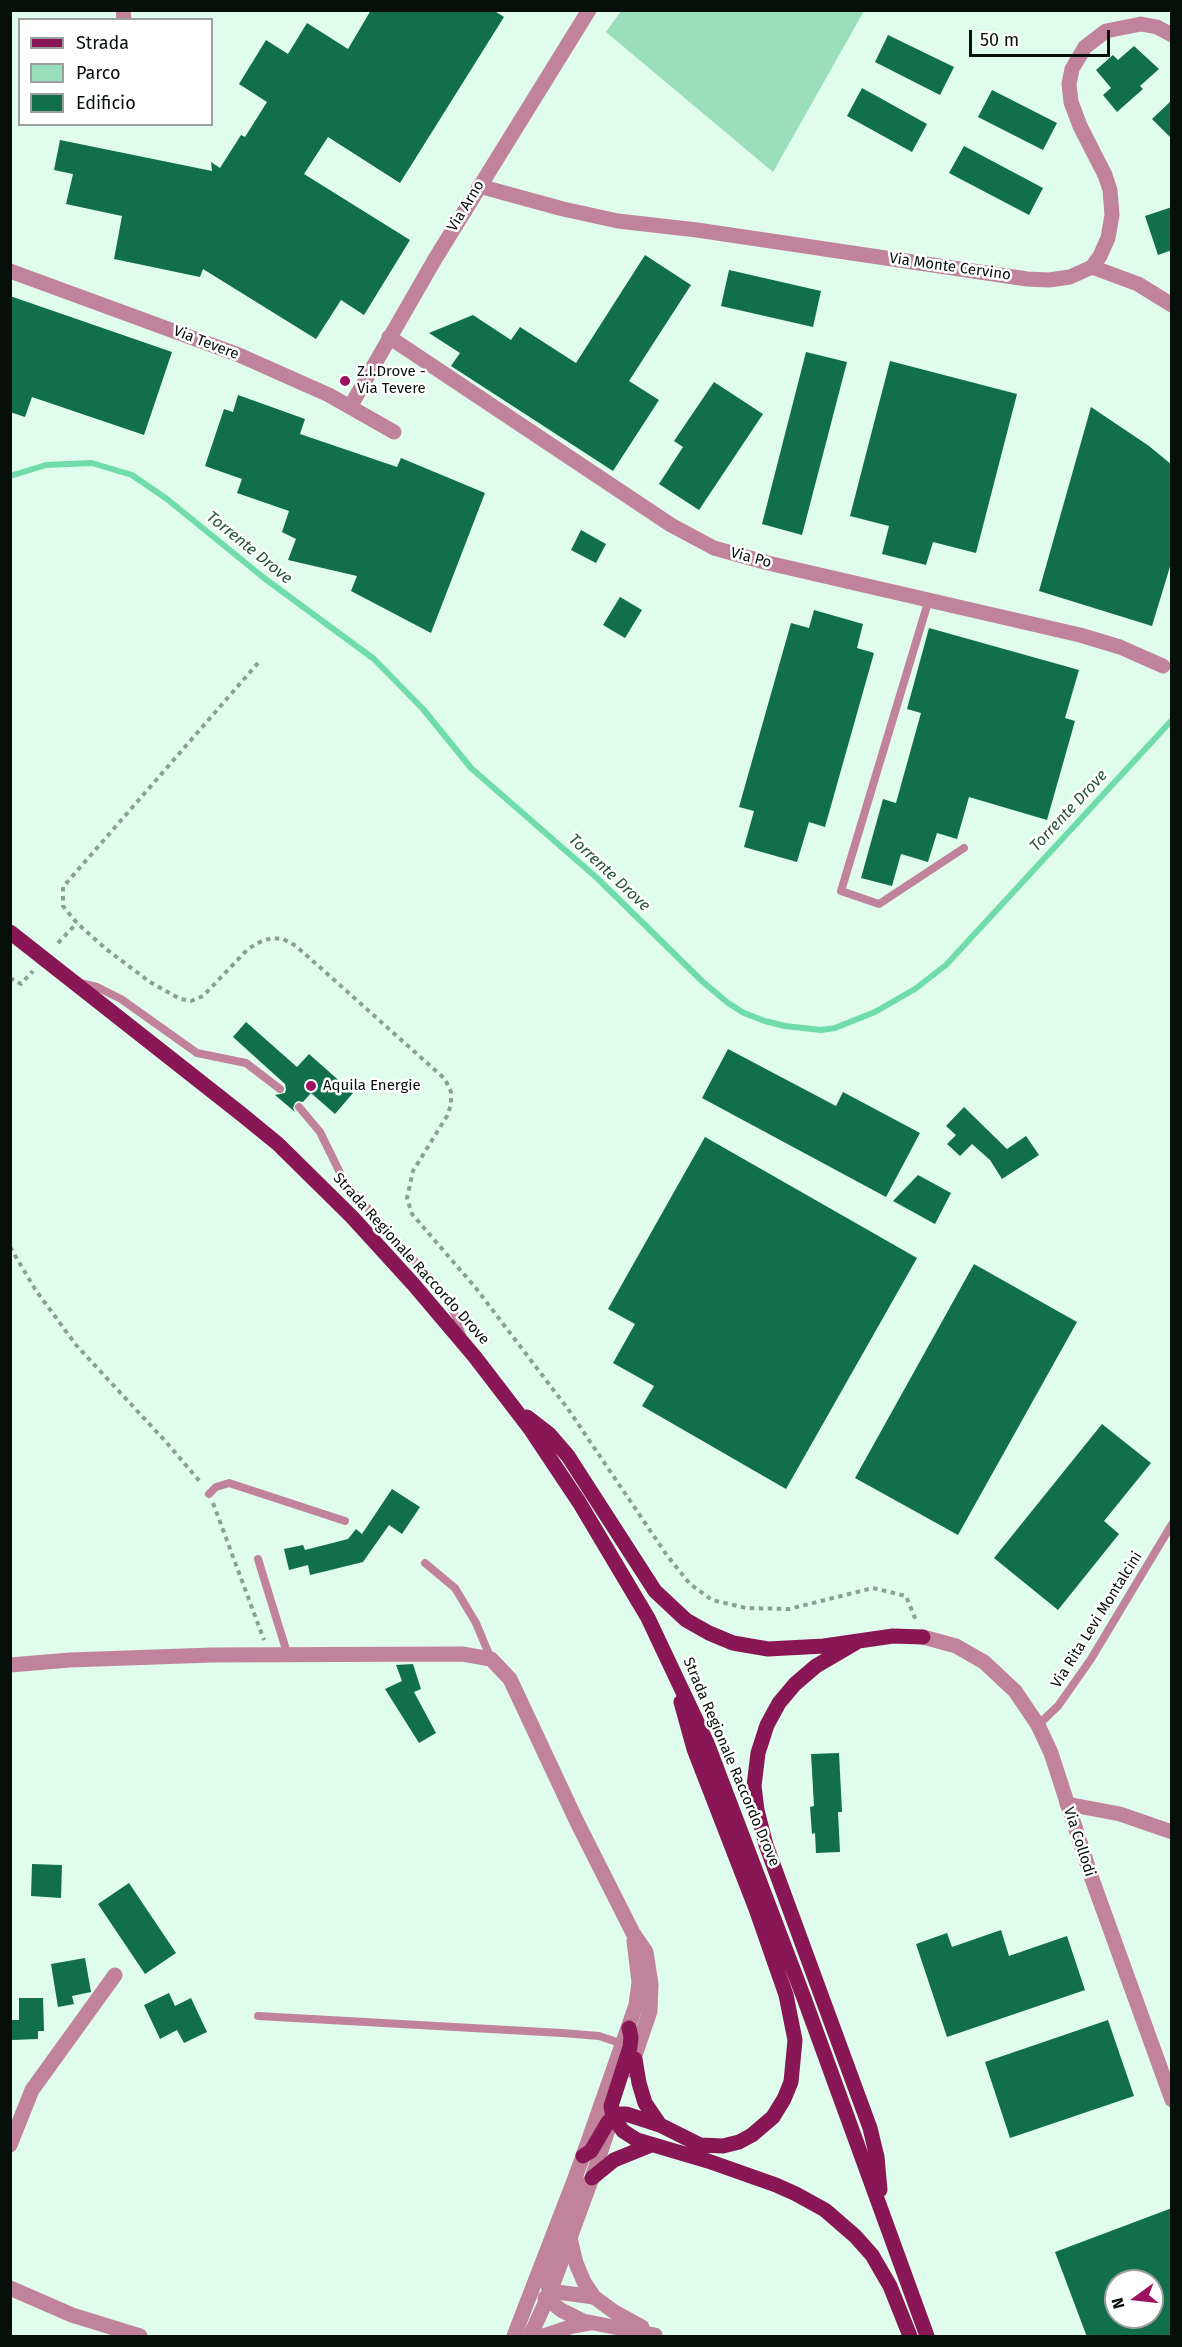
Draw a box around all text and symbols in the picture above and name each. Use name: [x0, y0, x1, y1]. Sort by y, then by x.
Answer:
legend: [18, 18, 213, 126]
scale bar: [972, 18, 1113, 56]
text: 50 m: [980, 29, 1019, 51]
text: Strada: [76, 32, 129, 54]
text: Parco: [76, 62, 120, 84]
text: Edificio: [76, 92, 136, 114]
street label: Via Arno: [444, 177, 488, 235]
street label: Via Monte Cervino: [888, 250, 1012, 284]
street label: Via Tevere: [171, 322, 241, 364]
place label: Z.I.Drove - Via Tevere: [357, 363, 426, 398]
marker: Z.I.Drove - Via Tevere: [338, 374, 352, 388]
water label: Torrente Drove: [202, 508, 296, 588]
street label: Via Po: [729, 544, 773, 572]
water label: Torrente Drove: [1026, 766, 1112, 856]
water label: Torrente Drove: [564, 830, 654, 916]
place label: Aquila Energie: [323, 1077, 421, 1095]
marker: Aquila Energie: [304, 1079, 318, 1093]
street label: Strada Regionale Raccordo Drove: [329, 1169, 493, 1349]
street label: Via Rita Levi Montalcini: [1048, 1548, 1146, 1692]
street label: Strada Regionale Raccordo Drove: [679, 1655, 783, 1869]
street label: Via Collodi: [1059, 1805, 1099, 1879]
north arrow: [1104, 2269, 1164, 2329]
text: N: [1108, 2296, 1129, 2311]

